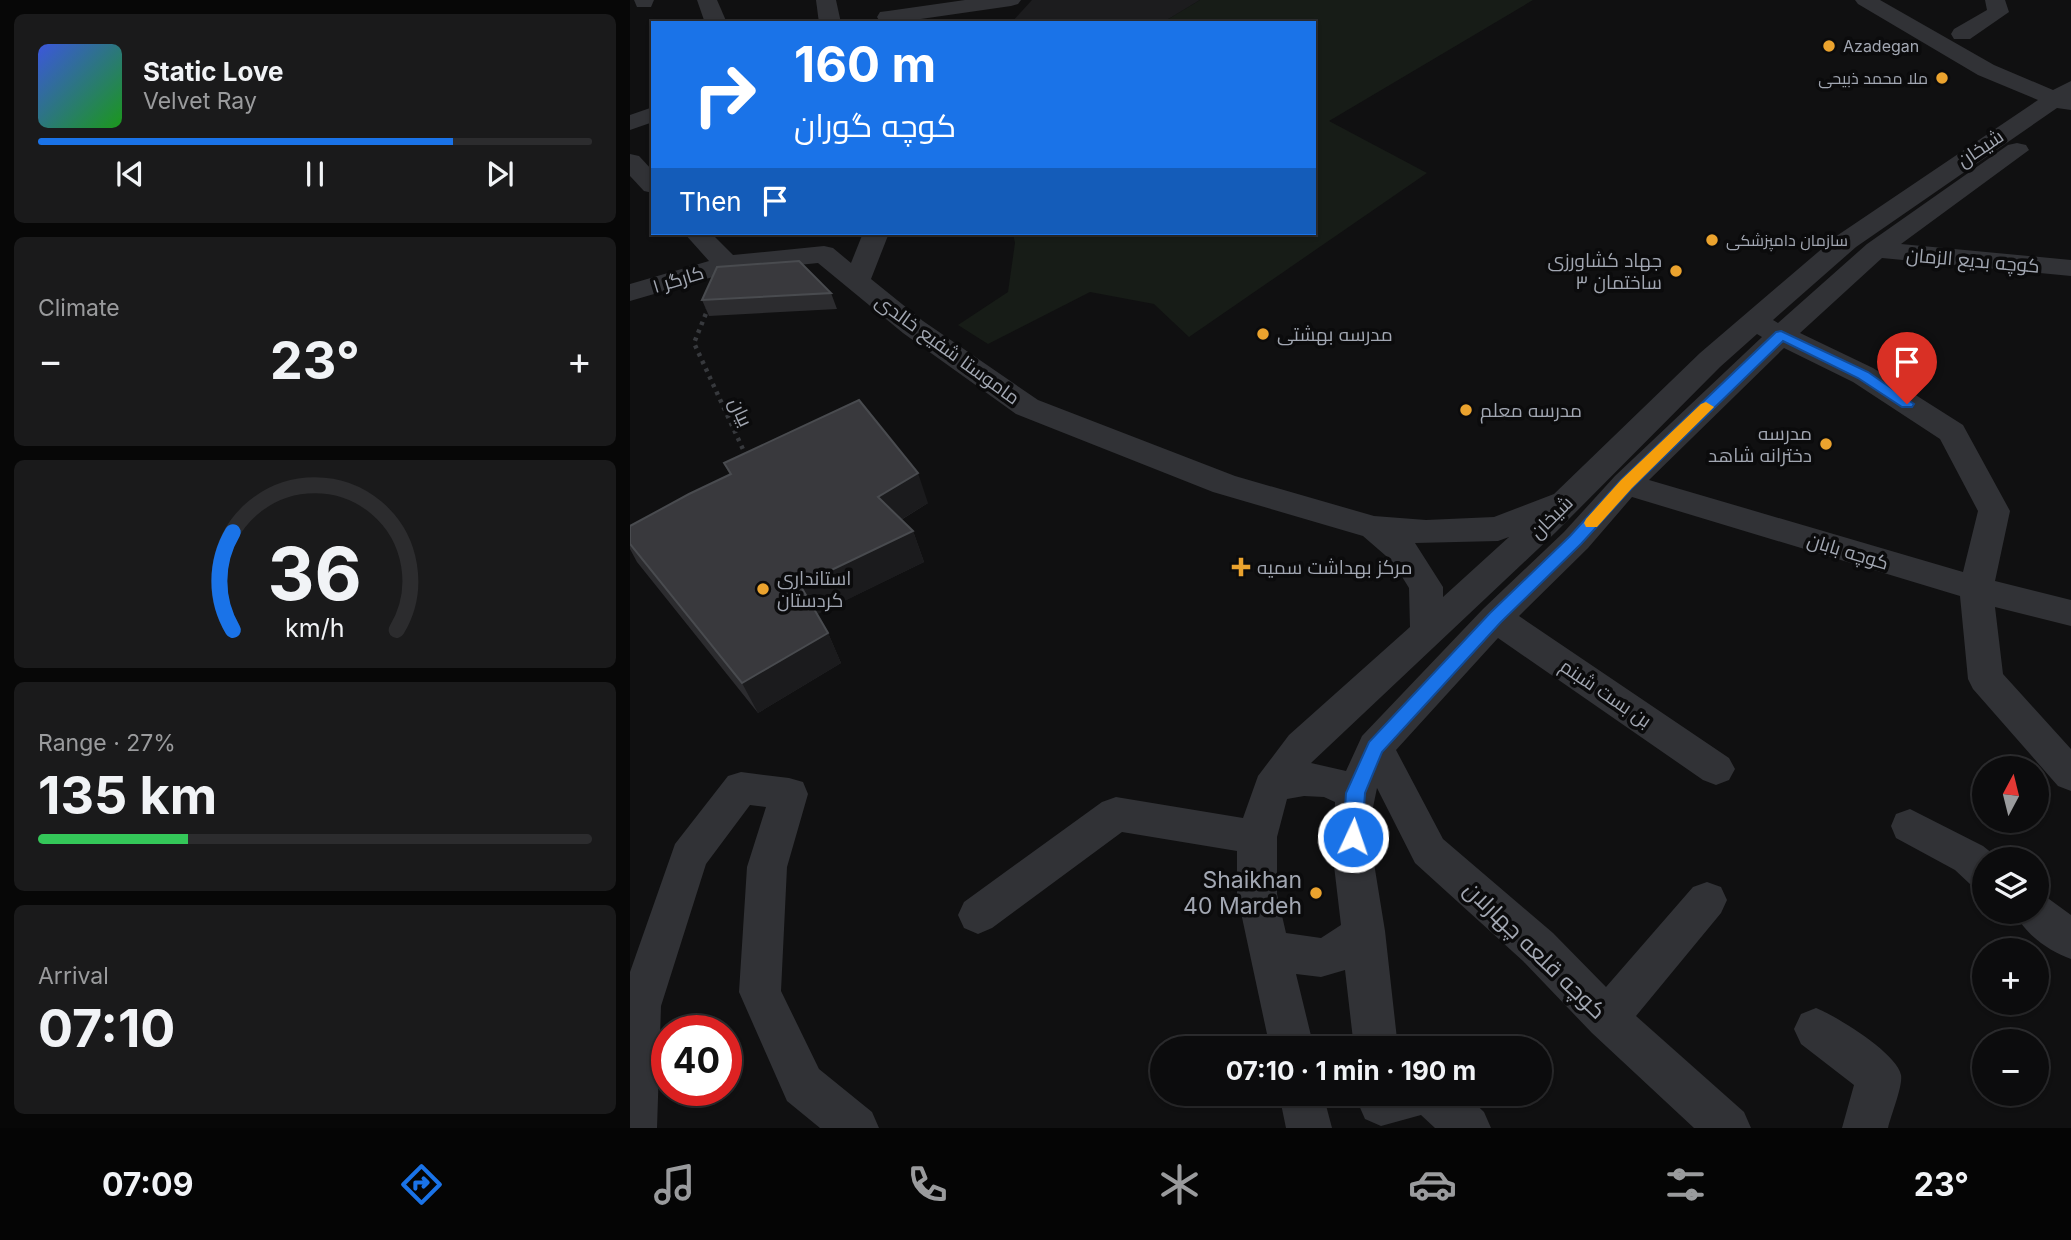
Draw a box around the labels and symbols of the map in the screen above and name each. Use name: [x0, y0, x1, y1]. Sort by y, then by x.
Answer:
place label: Azadegan: [1843, 36, 1919, 56]
marker: Azadegan: [1821, 38, 1837, 54]
place label: ملا محمد ذبیحی: [1818, 68, 1928, 89]
marker: ملا محمد ذبیحی: [1934, 70, 1950, 86]
street label: شیخان: [1953, 125, 2008, 172]
place label: سازمان دامپزشکی: [1726, 230, 1848, 252]
marker: سازمان دامپزشکی: [1704, 232, 1720, 248]
street label: کوچه بدیع الزمان: [1905, 243, 2041, 280]
place label: جهاد کشاورزی ساختمان ۳: [1548, 249, 1662, 294]
street label: کارگر ۱: [650, 261, 706, 298]
marker: جهاد کشاورزی ساختمان ۳: [1668, 263, 1684, 279]
street label: ماموستا شفیع خالدی: [870, 289, 1024, 411]
place label: مدرسه بهشتی: [1277, 323, 1393, 346]
marker: مدرسه بهشتی: [1255, 326, 1271, 342]
pin: [1877, 332, 1937, 404]
street label: بیان: [724, 394, 757, 430]
place label: مدرسه معلم: [1480, 399, 1582, 424]
marker: مدرسه معلم: [1458, 402, 1474, 418]
place label: مدرسه دخترانه شاهد: [1708, 422, 1812, 467]
marker: مدرسه دخترانه شاهد: [1818, 436, 1834, 452]
street label: شیخان: [1525, 491, 1578, 544]
street label: کوچه بابان: [1804, 528, 1891, 576]
place label: مرکز بهداشت سمیه: [1257, 556, 1412, 579]
marker: مرکز بهداشت سمیه: [1231, 557, 1251, 577]
place label: استانداری کردستان: [777, 567, 851, 612]
marker: استانداری کردستان: [755, 581, 771, 597]
street label: بن بست شبنم: [1554, 654, 1656, 734]
north arrow: [1972, 756, 2049, 833]
position arrow: [1316, 800, 1390, 874]
place label: Shaikhan 40 Mardeh: [1183, 866, 1302, 920]
street label: کوچه قلعه چهارلان: [1457, 875, 1612, 1026]
marker: Shaikhan 40 Mardeh: [1308, 885, 1324, 901]
speed limit sign: 40: [651, 1015, 742, 1106]

